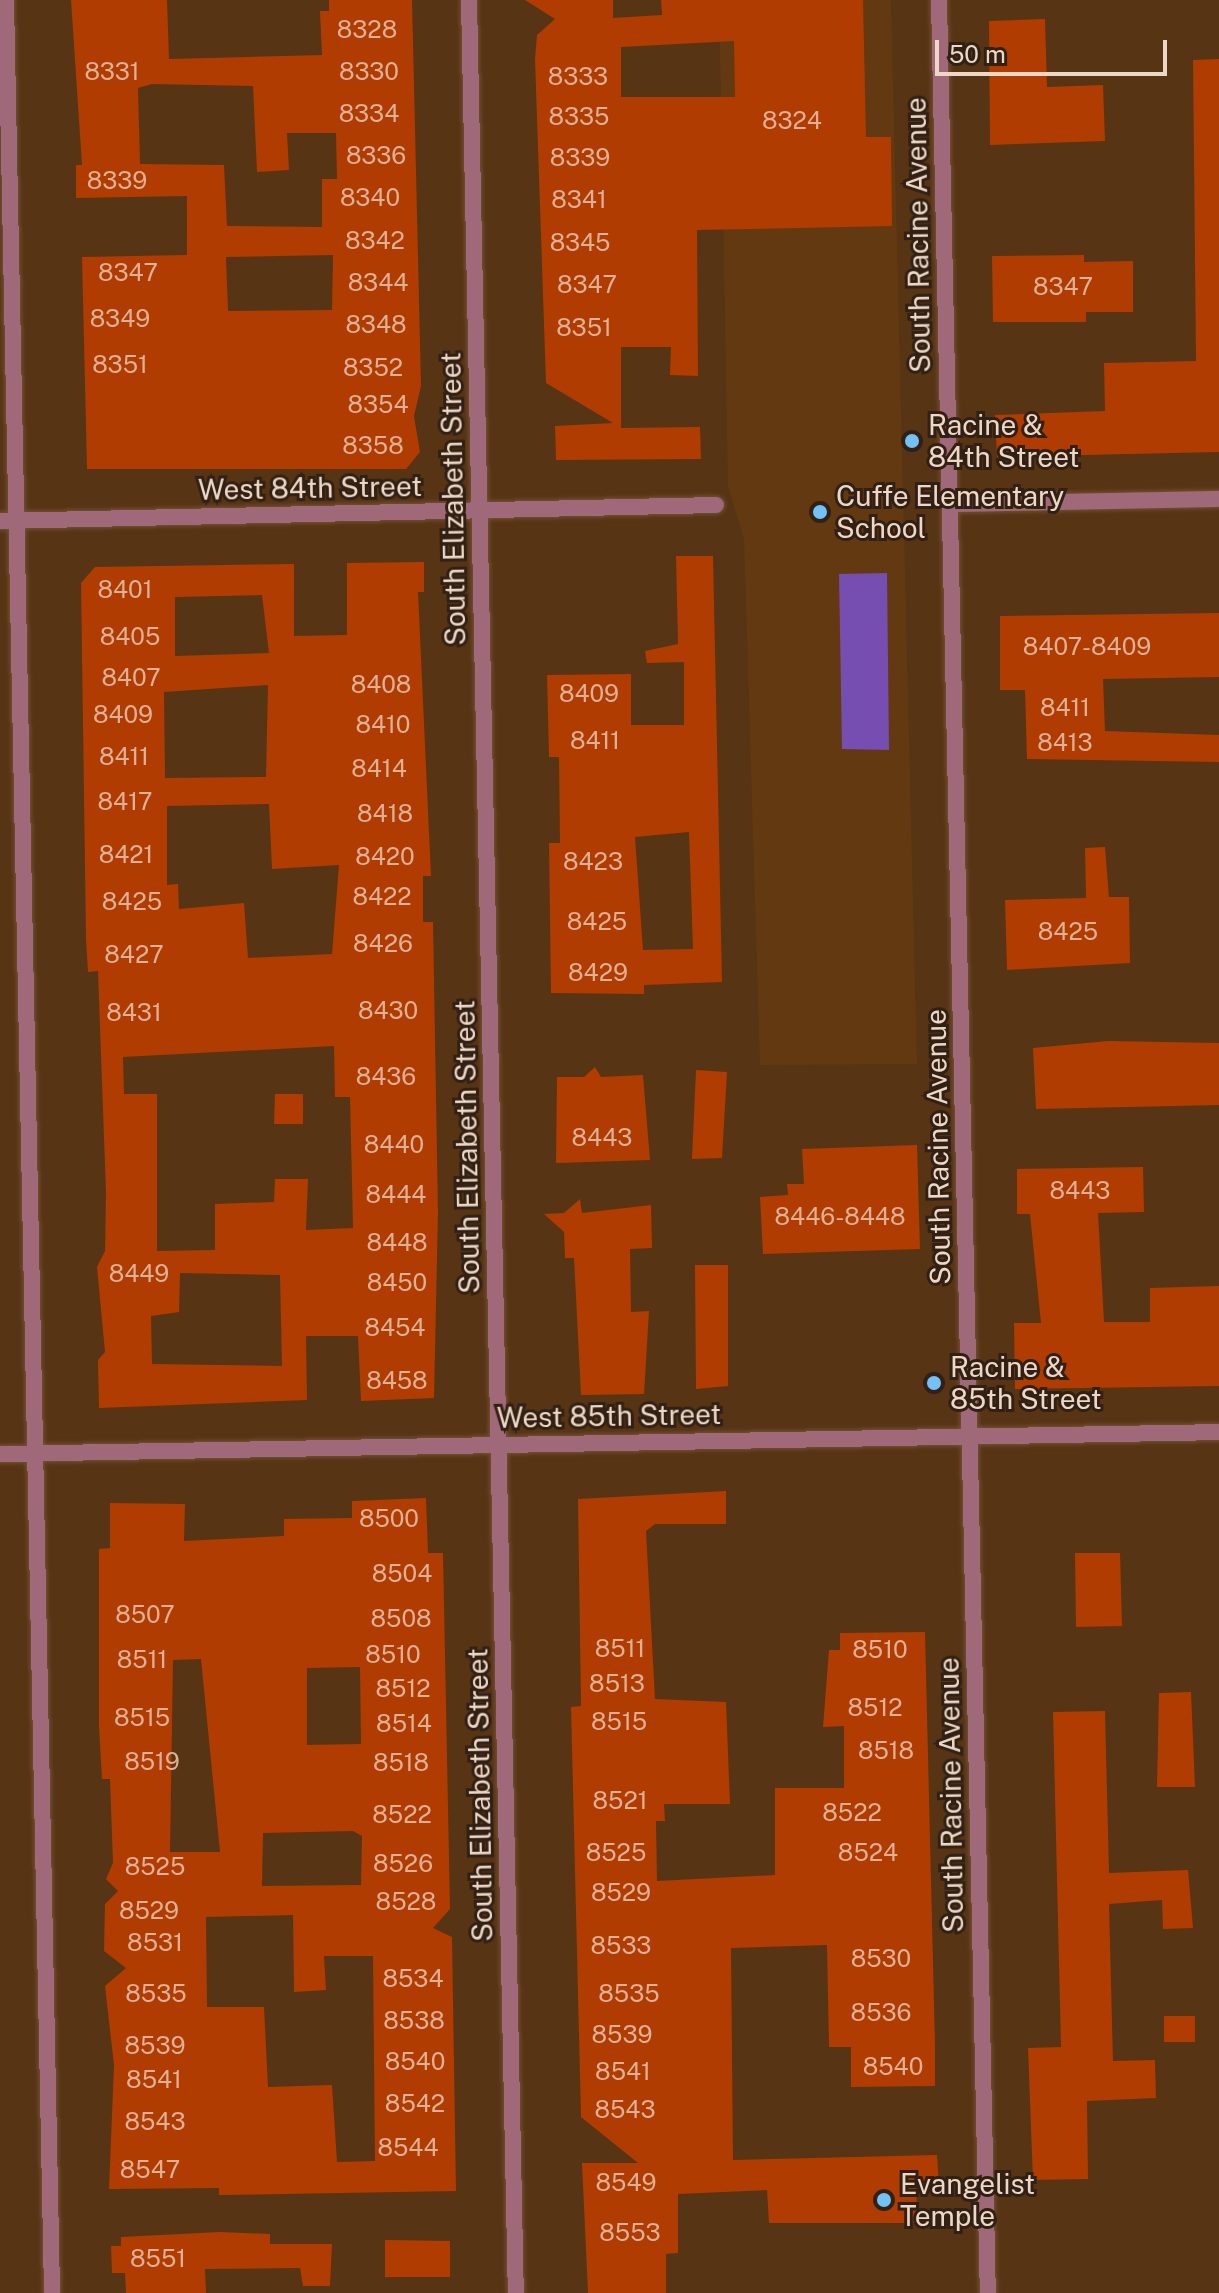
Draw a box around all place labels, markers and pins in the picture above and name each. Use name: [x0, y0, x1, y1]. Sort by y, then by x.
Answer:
place label: Racine & 84th Street: [928, 408, 1079, 474]
marker: Racine & 84th Street: [903, 432, 921, 450]
place label: Cuffe Elementary School: [836, 479, 1064, 545]
marker: Cuffe Elementary School: [811, 503, 829, 521]
place label: Racine & 85th Street: [950, 1350, 1102, 1416]
marker: Racine & 85th Street: [925, 1374, 943, 1392]
place label: Evangelist Temple: [900, 2167, 1035, 2233]
marker: Evangelist Temple: [875, 2191, 893, 2209]

